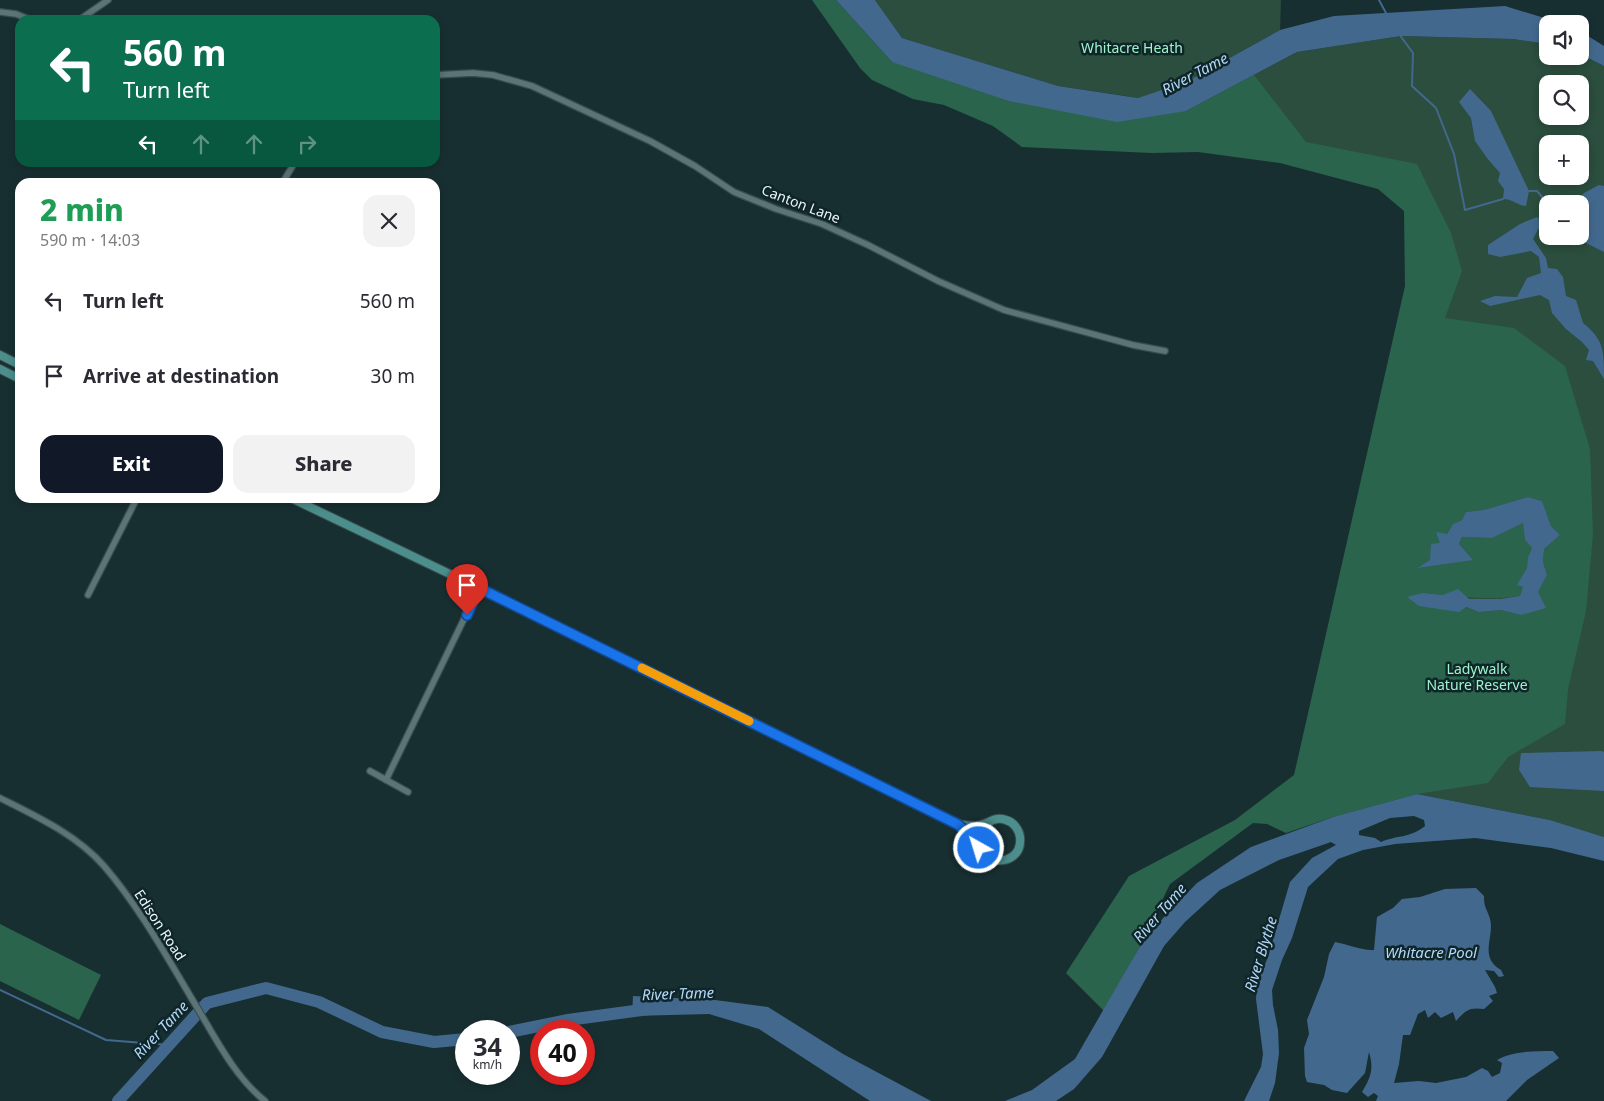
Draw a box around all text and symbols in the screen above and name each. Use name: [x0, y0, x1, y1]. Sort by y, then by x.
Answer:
map controls: [1539, 15, 1589, 245]
button: sound: [1539, 15, 1589, 65]
text: 560 m: [123, 29, 226, 76]
icon: left: [40, 35, 105, 100]
park label: Whitacre Heath: [1081, 38, 1183, 57]
water label: River Tame: [1158, 47, 1232, 99]
text: Turn left: [123, 74, 210, 104]
button: search: [1539, 75, 1589, 125]
icon: left: [134, 130, 162, 158]
icon: ahead: [187, 130, 215, 158]
icon: ahead: [240, 130, 268, 158]
icon: right: [293, 130, 321, 158]
button: +: [1539, 135, 1589, 185]
street label: Canton Lane: [759, 180, 843, 227]
text: 2 min: [40, 189, 124, 230]
button: close: [363, 195, 415, 247]
button: −: [1539, 195, 1589, 245]
text: 590 m · 14:03: [40, 229, 140, 251]
icon: left: [40, 287, 68, 315]
text: Turn left: [83, 288, 164, 314]
text: 560 m: [360, 288, 415, 314]
icon: arrive: [40, 362, 68, 390]
text: Arrive at destination: [83, 363, 279, 389]
text: 30 m: [371, 363, 415, 389]
button: Exit: [40, 435, 223, 493]
button: Share: [233, 435, 415, 493]
pin: [446, 564, 488, 615]
icon: arrive: [453, 571, 481, 599]
park label: Ladywalk Nature Reserve: [1426, 659, 1528, 694]
position arrow: [952, 821, 1004, 873]
water label: River Tame: [1128, 878, 1191, 946]
street label: Edison Road: [130, 886, 190, 964]
water label: River Blythe: [1239, 913, 1281, 994]
water label: Whitacre Pool: [1385, 942, 1478, 962]
water label: River Tame: [641, 982, 715, 1004]
water label: River Tame: [128, 996, 193, 1063]
speed limit sign: 40: [530, 1020, 595, 1085]
text: 34: [473, 1029, 502, 1063]
text: km/h: [473, 1056, 502, 1073]

